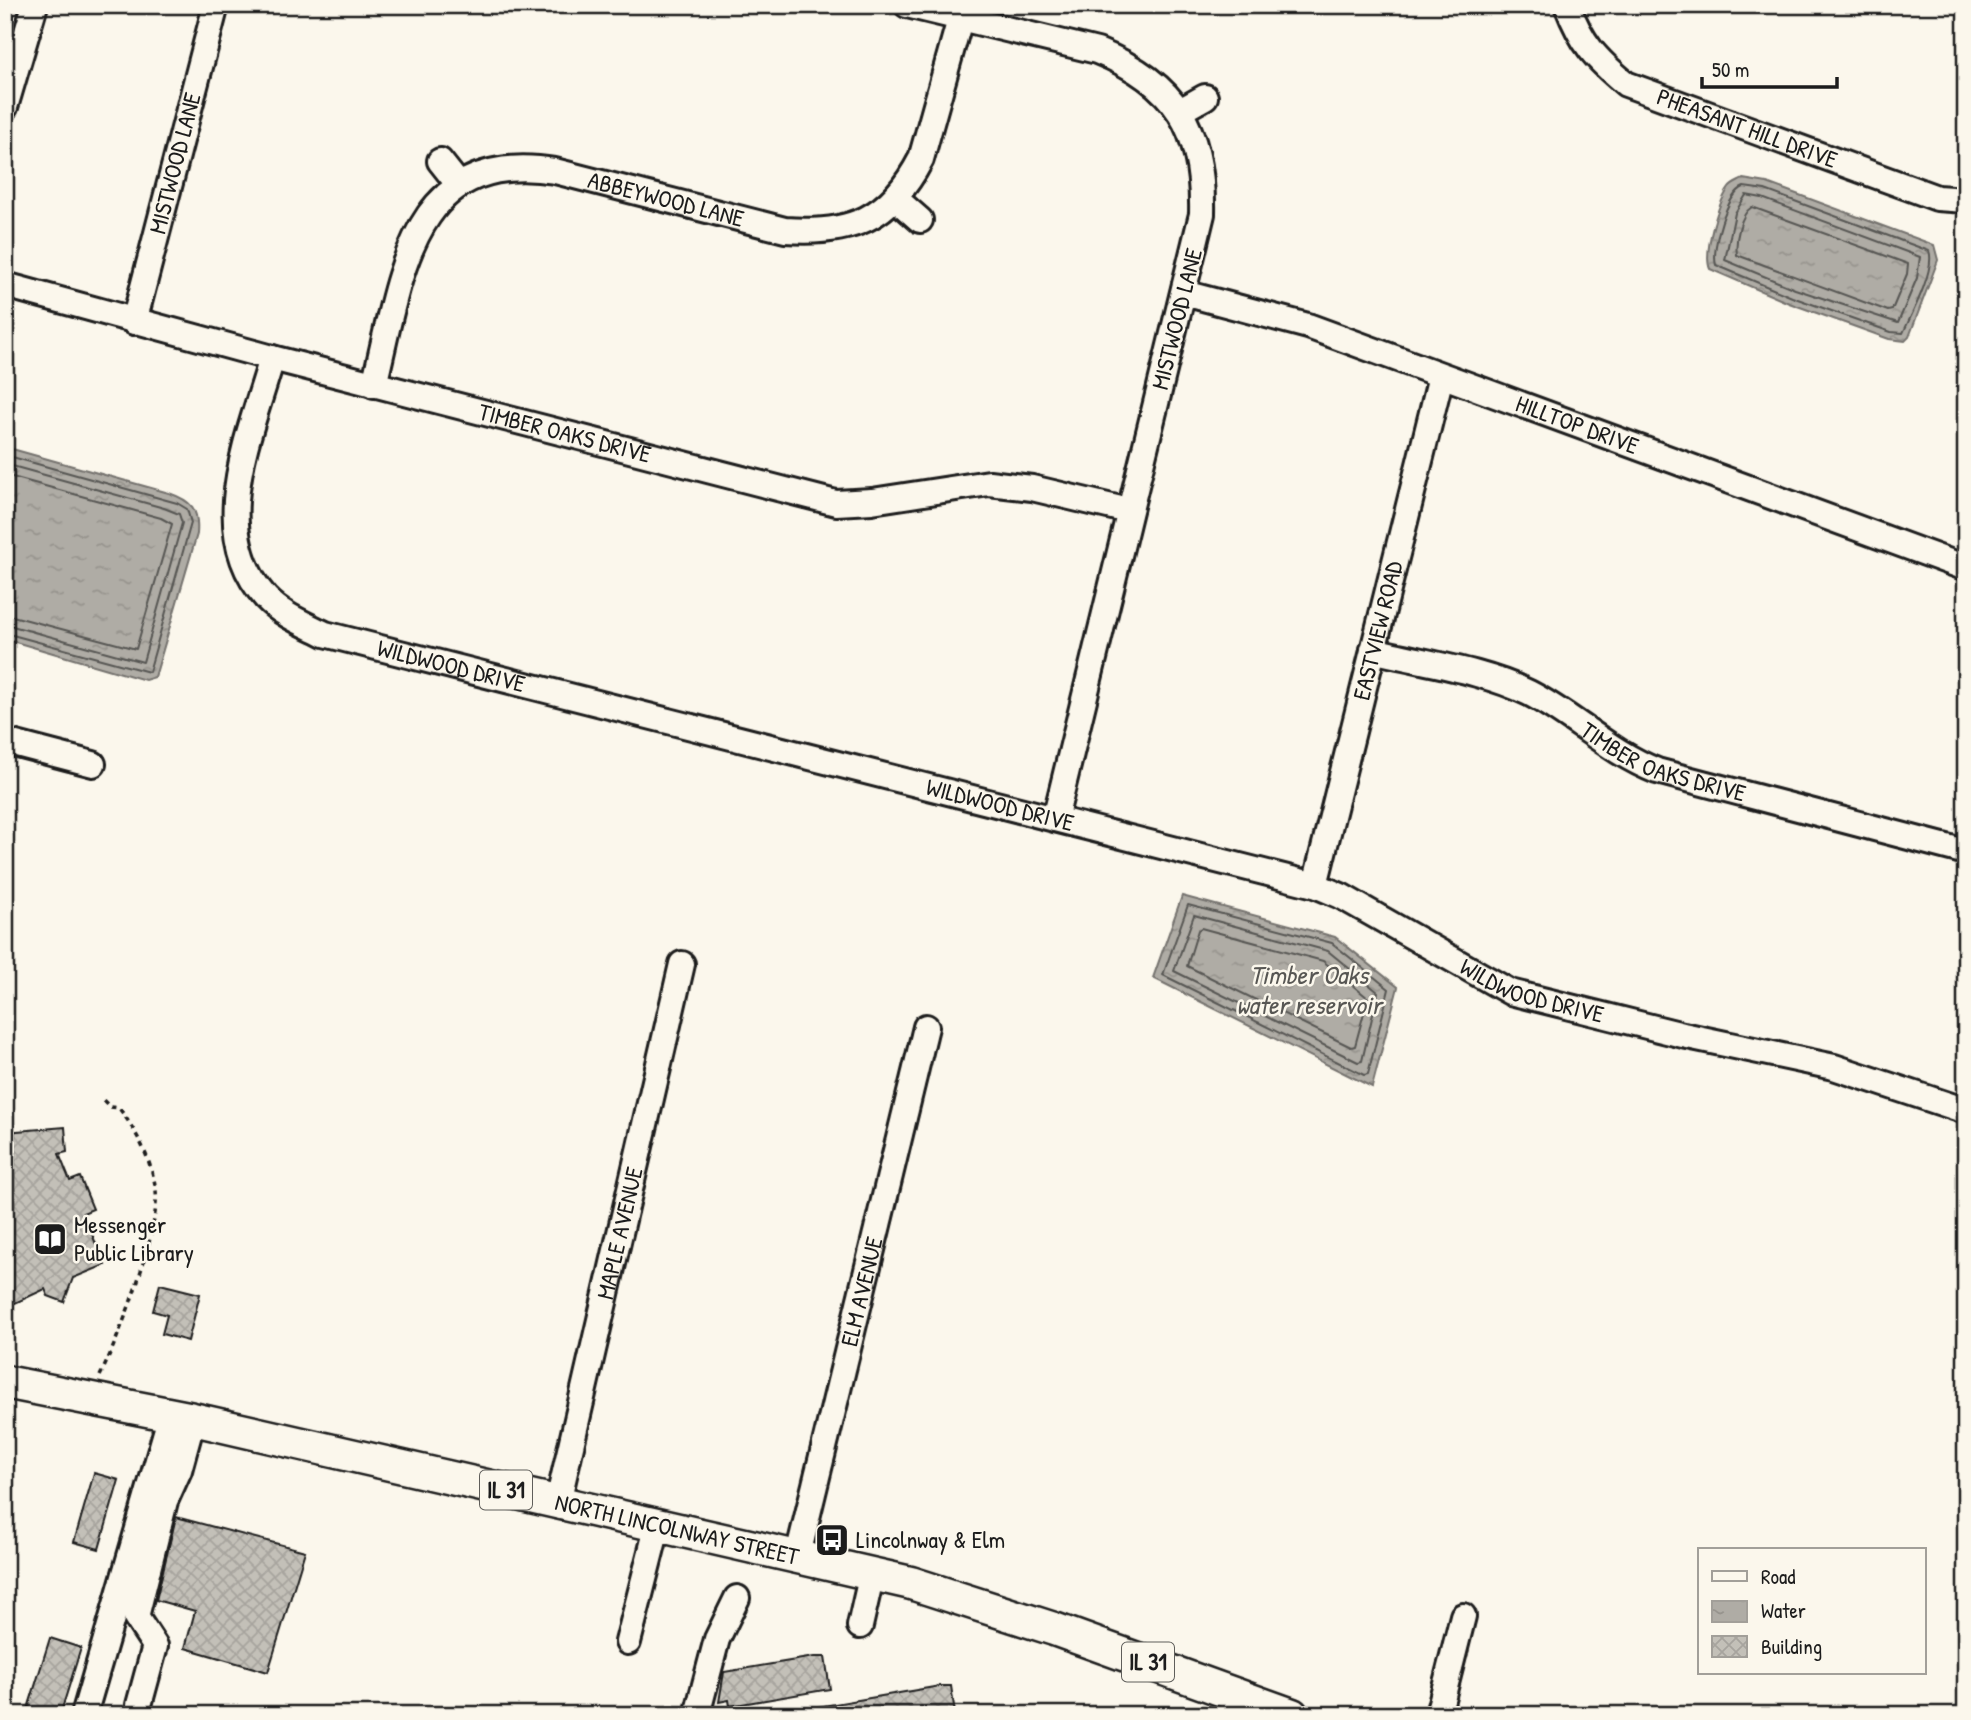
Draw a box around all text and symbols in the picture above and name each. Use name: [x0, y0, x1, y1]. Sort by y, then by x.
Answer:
scale bar: [1702, 46, 1836, 90]
text: 50 m: [1712, 55, 1749, 84]
street label: PHEASANT HILL DRIVE: [1653, 80, 1842, 175]
street label: MISTWOOD LANE: [140, 89, 208, 237]
street label: ABBEYWOOD LANE: [585, 163, 748, 234]
street label: MISTWOOD LANE: [1143, 244, 1209, 393]
street label: HILLTOP DRIVE: [1512, 387, 1644, 461]
street label: TIMBER OAKS DRIVE: [475, 395, 655, 470]
street label: EASTVIEW ROAD: [1344, 557, 1410, 703]
street label: WILDWOOD DRIVE: [374, 631, 529, 699]
street label: TIMBER OAKS DRIVE: [1575, 714, 1750, 809]
street label: WILDWOOD DRIVE: [923, 770, 1078, 838]
street label: WILDWOOD DRIVE: [1455, 950, 1608, 1030]
water label: Timber Oaks water reservoir: [1237, 957, 1384, 1022]
street label: MAPLE AVENUE: [588, 1163, 650, 1302]
place label: Messenger Public Library: [74, 1208, 194, 1268]
library icon: Messenger Public Library: [31, 1220, 69, 1258]
street label: ELM AVENUE: [832, 1233, 890, 1349]
road number: IL 31: [480, 1470, 532, 1510]
street label: NORTH LINCOLNWAY STREET: [552, 1485, 803, 1572]
bus stop icon: Lincolnway & Elm: [813, 1521, 851, 1559]
place label: Lincolnway & Elm: [856, 1523, 1005, 1555]
legend: [1698, 1548, 1926, 1674]
text: Road: [1761, 1562, 1795, 1591]
text: Water: [1761, 1596, 1806, 1625]
text: Building: [1761, 1632, 1822, 1661]
road number: IL 31: [1122, 1642, 1174, 1681]

